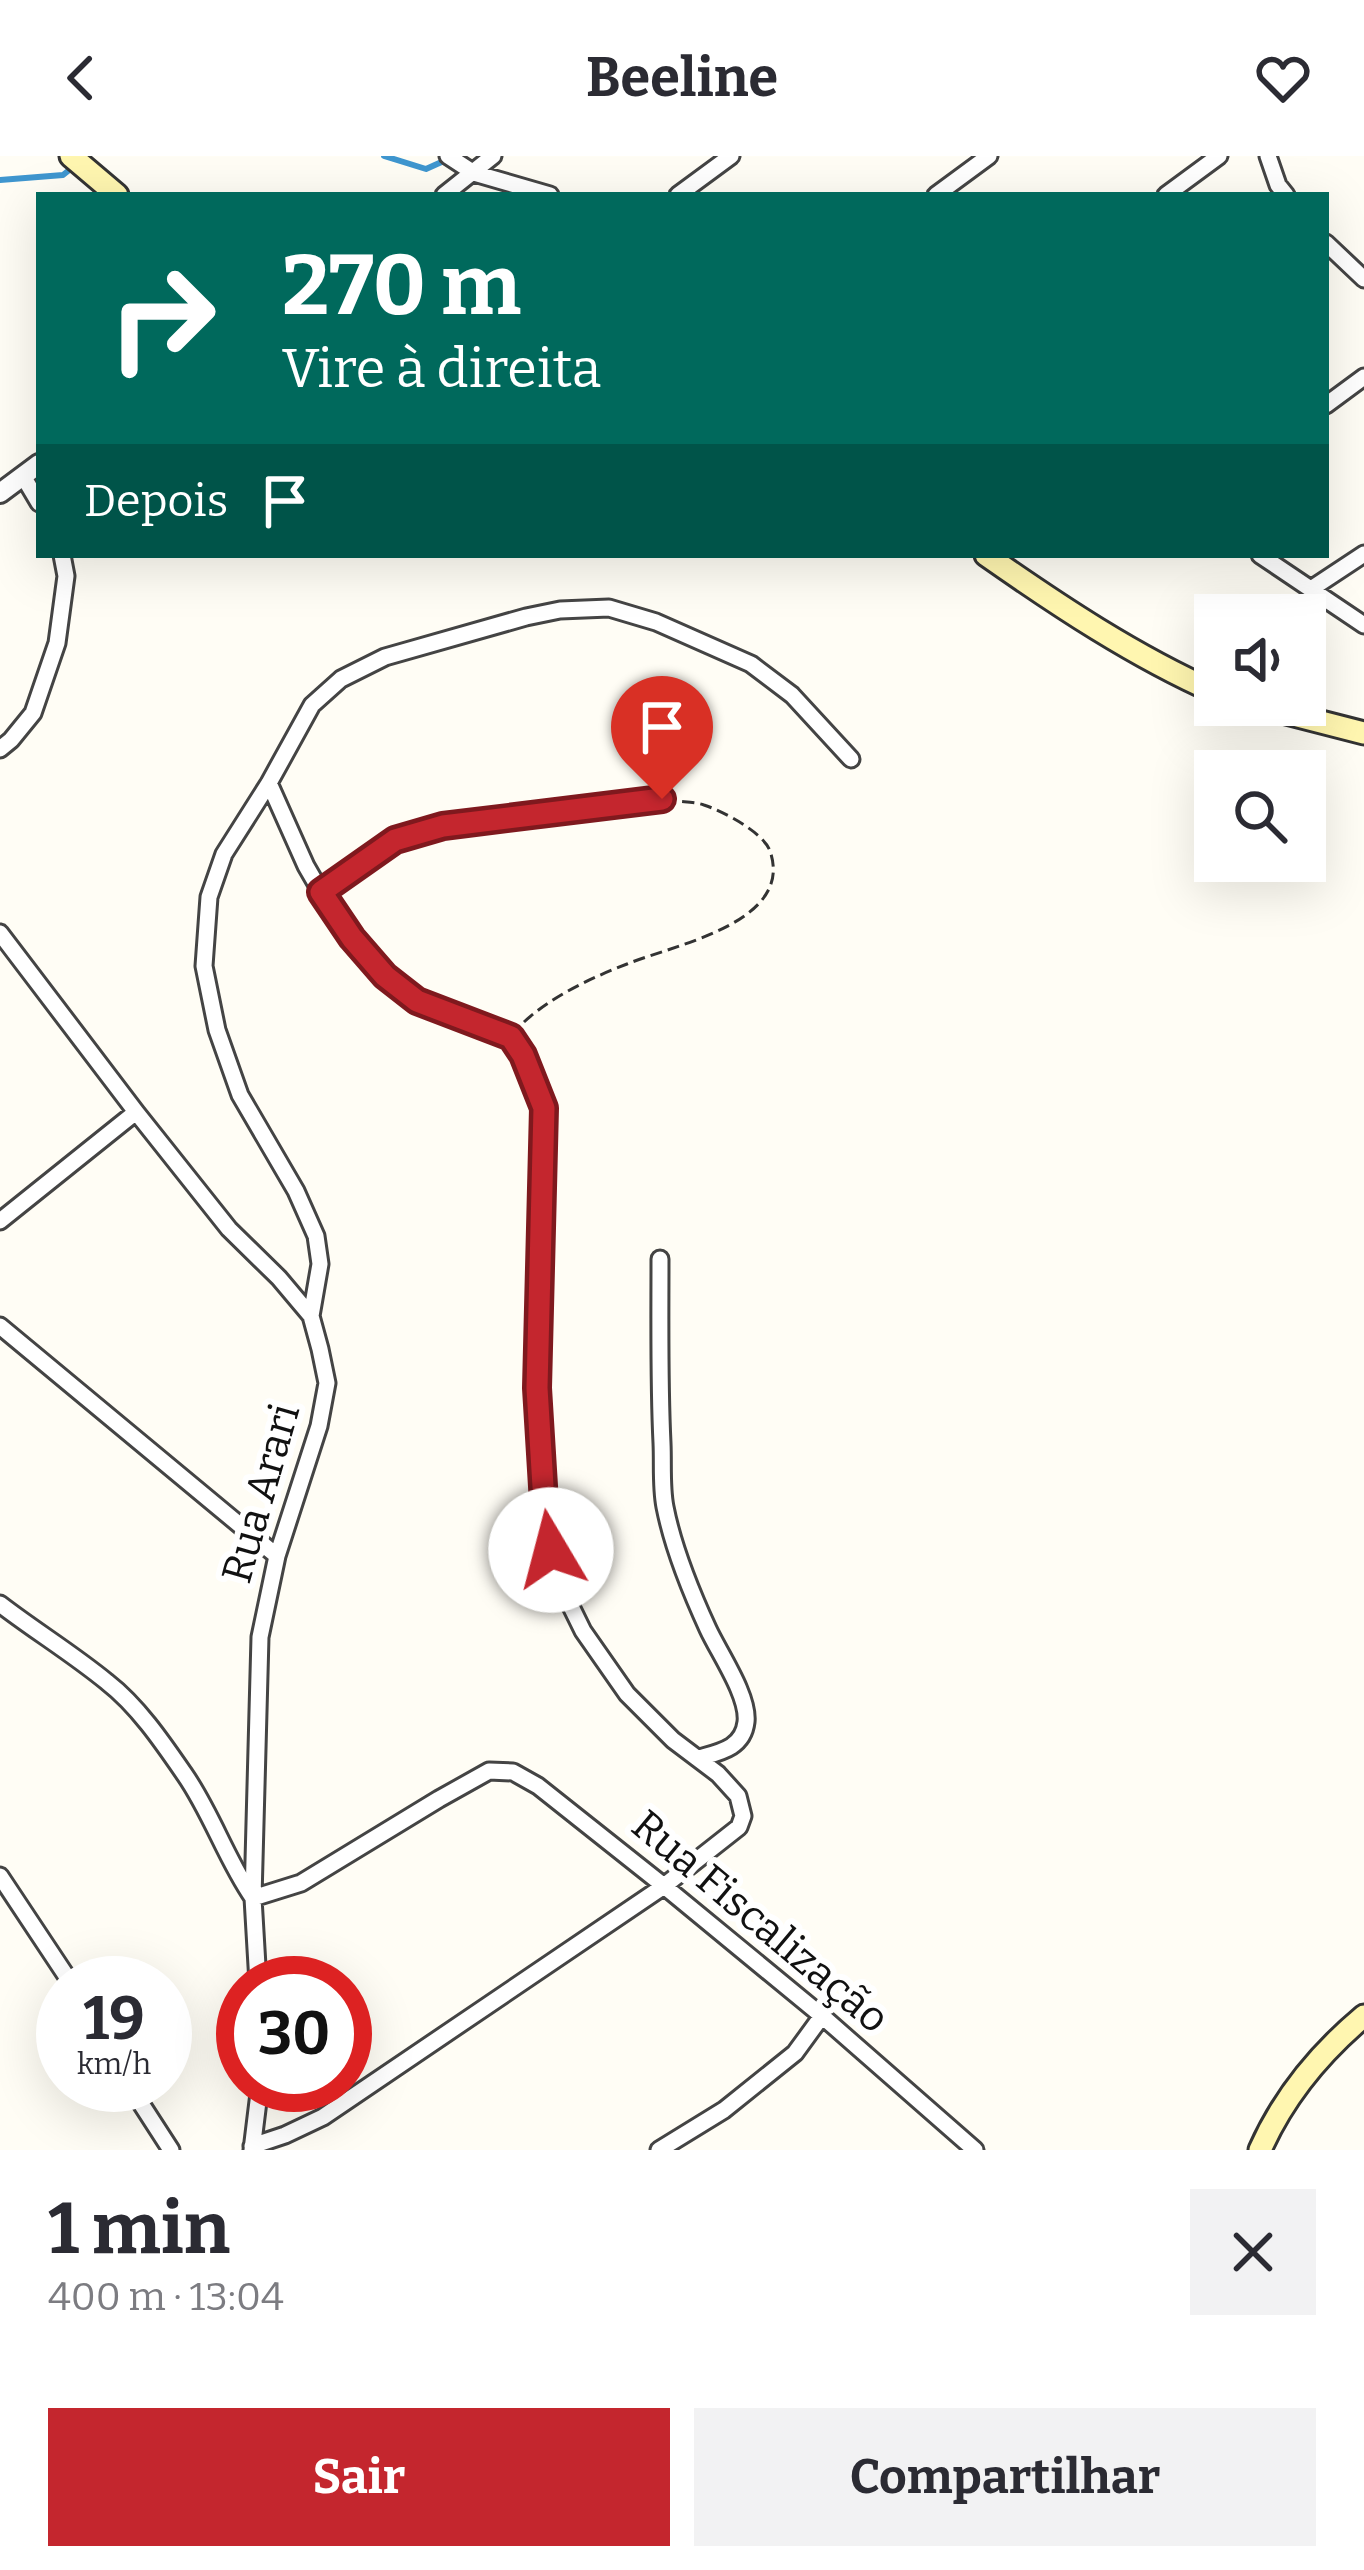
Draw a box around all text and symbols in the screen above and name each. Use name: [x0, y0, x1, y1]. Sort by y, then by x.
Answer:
icon: back: [48, 45, 114, 111]
icon: heart: [1250, 45, 1316, 111]
text: Beeline: [586, 46, 778, 110]
text: 270 m: [282, 235, 521, 336]
icon: right: [84, 240, 240, 396]
text: Vire à direita: [282, 337, 601, 401]
icon: arrive: [252, 468, 318, 534]
text: Depois: [84, 474, 228, 528]
map controls: [1194, 594, 1326, 882]
button: sound: [1194, 594, 1326, 726]
pin: [611, 676, 713, 799]
icon: arrive: [629, 694, 695, 760]
button: search: [1194, 750, 1326, 882]
street label: Rua Arari: [212, 1398, 310, 1589]
position arrow: [488, 1487, 614, 1613]
street label: Rua Fiscalização: [622, 1800, 899, 2044]
speed limit sign: 30: [216, 1956, 372, 2112]
text: 19: [83, 1983, 145, 2055]
text: km/h: [77, 2046, 151, 2082]
text: 1 min: [48, 2186, 230, 2272]
button: close: [1190, 2189, 1316, 2315]
text: 400 m · 13:04: [48, 2274, 284, 2320]
button: Sair: [48, 2408, 670, 2546]
button: Compartilhar: [694, 2408, 1316, 2546]

